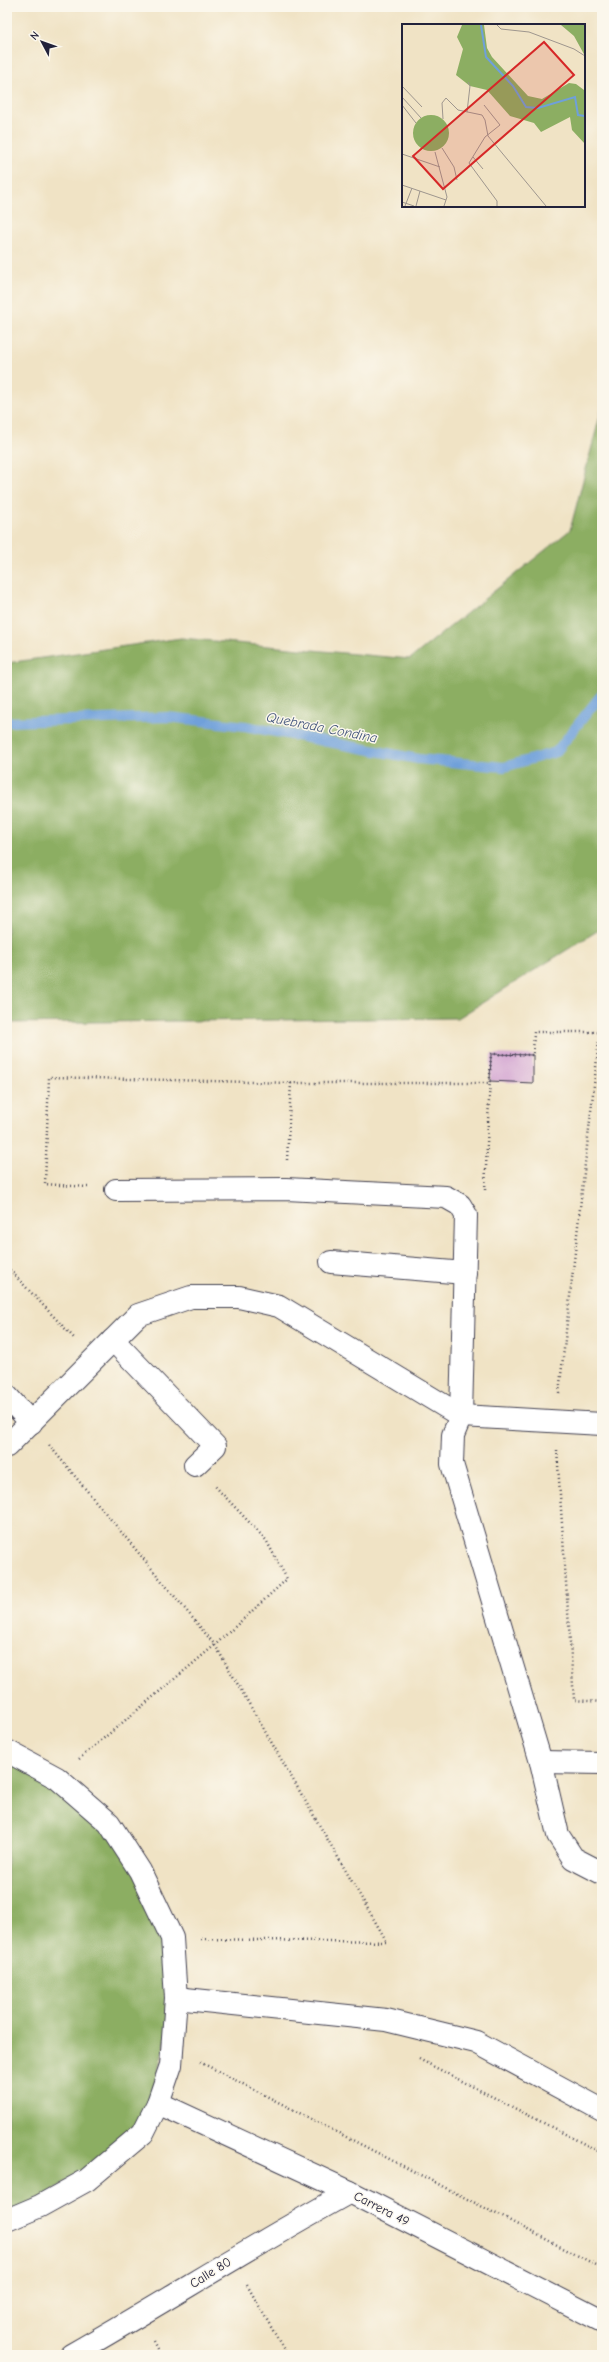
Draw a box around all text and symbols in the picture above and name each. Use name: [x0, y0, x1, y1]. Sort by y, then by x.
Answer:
north arrow: [22, 22, 62, 62]
inset map: [402, 24, 585, 207]
text: N: [28, 29, 42, 43]
water label: Quebrada Condina: [265, 708, 379, 747]
street label: Carrera 49: [351, 2188, 412, 2229]
street label: Calle 80: [187, 2254, 234, 2291]

